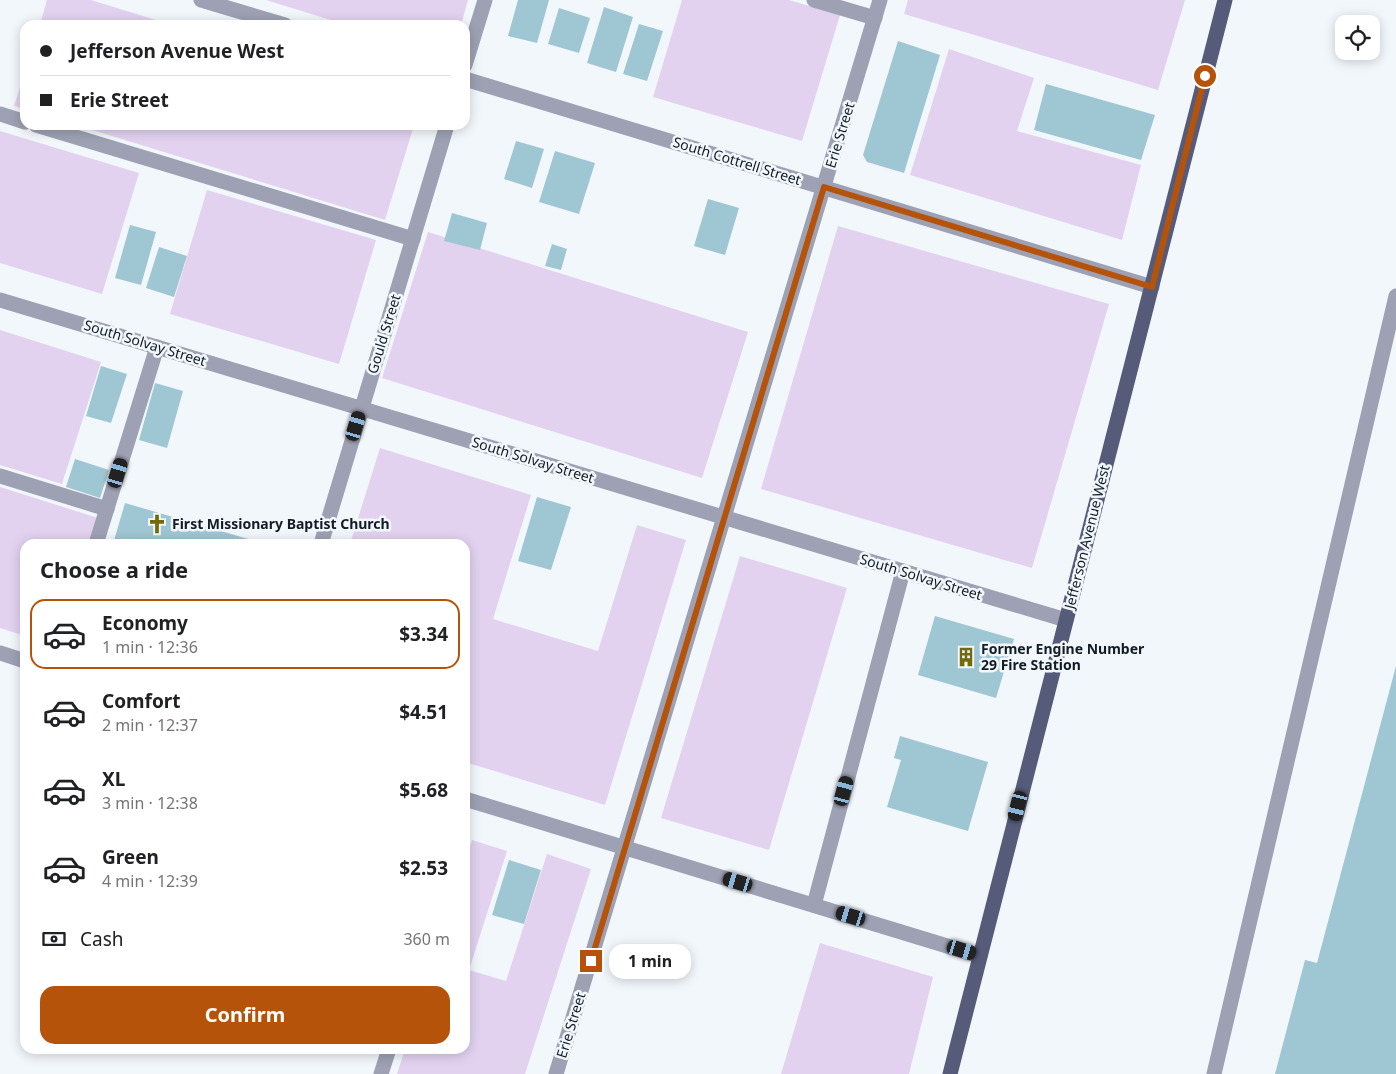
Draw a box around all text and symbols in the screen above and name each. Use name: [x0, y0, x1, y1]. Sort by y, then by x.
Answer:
map controls: [1335, 15, 1380, 60]
button: locate: [1335, 15, 1380, 60]
text: Jefferson Avenue West: [70, 38, 284, 64]
route start: [1194, 65, 1216, 87]
text: Erie Street: [70, 87, 169, 113]
street label: Erie Street: [821, 100, 859, 170]
street label: South Cottrell Street: [671, 132, 803, 189]
street label: Gould Street: [362, 292, 405, 376]
street label: South Solvay Street: [82, 315, 209, 370]
car: [344, 409, 367, 443]
street label: South Solvay Street: [470, 432, 597, 487]
car: [106, 456, 129, 490]
street label: Jefferson Avenue West: [1059, 463, 1114, 613]
church icon: First Missionary Baptist Church: [146, 513, 168, 535]
place label: First Missionary Baptist Church: [172, 514, 390, 533]
street label: South Solvay Street: [858, 549, 985, 604]
text: Choose a ride: [40, 554, 188, 584]
text: Economy: [102, 610, 188, 636]
icon: car: [42, 612, 87, 657]
text: $3.34: [399, 621, 448, 647]
text: 1 min · 12:36: [102, 636, 198, 658]
place label: Former Engine Number 29 Fire Station: [981, 639, 1145, 674]
building icon: Former Engine Number 29 Fire Station: [955, 646, 977, 668]
text: Comfort: [102, 688, 181, 714]
icon: car: [42, 690, 87, 735]
text: $4.51: [399, 699, 448, 725]
text: 2 min · 12:37: [102, 714, 198, 736]
text: XL: [102, 766, 125, 792]
icon: car: [42, 768, 87, 813]
car: [832, 775, 855, 807]
text: $5.68: [399, 777, 448, 803]
car: [1007, 790, 1028, 822]
text: 3 min · 12:38: [102, 792, 198, 814]
text: Green: [102, 844, 159, 870]
icon: car: [42, 846, 87, 891]
text: $2.53: [399, 855, 448, 881]
text: 4 min · 12:39: [102, 870, 198, 892]
car: [721, 870, 754, 894]
car: [834, 904, 867, 928]
icon: cash: [40, 925, 68, 953]
text: Cash: [80, 926, 124, 952]
text: 360 m: [403, 928, 450, 950]
car: [945, 938, 978, 962]
callout: 1 min: [608, 944, 691, 978]
route end: [580, 950, 602, 972]
text: 1 min: [628, 950, 672, 972]
button: Confirm: [40, 986, 450, 1044]
street label: Erie Street: [552, 990, 590, 1060]

